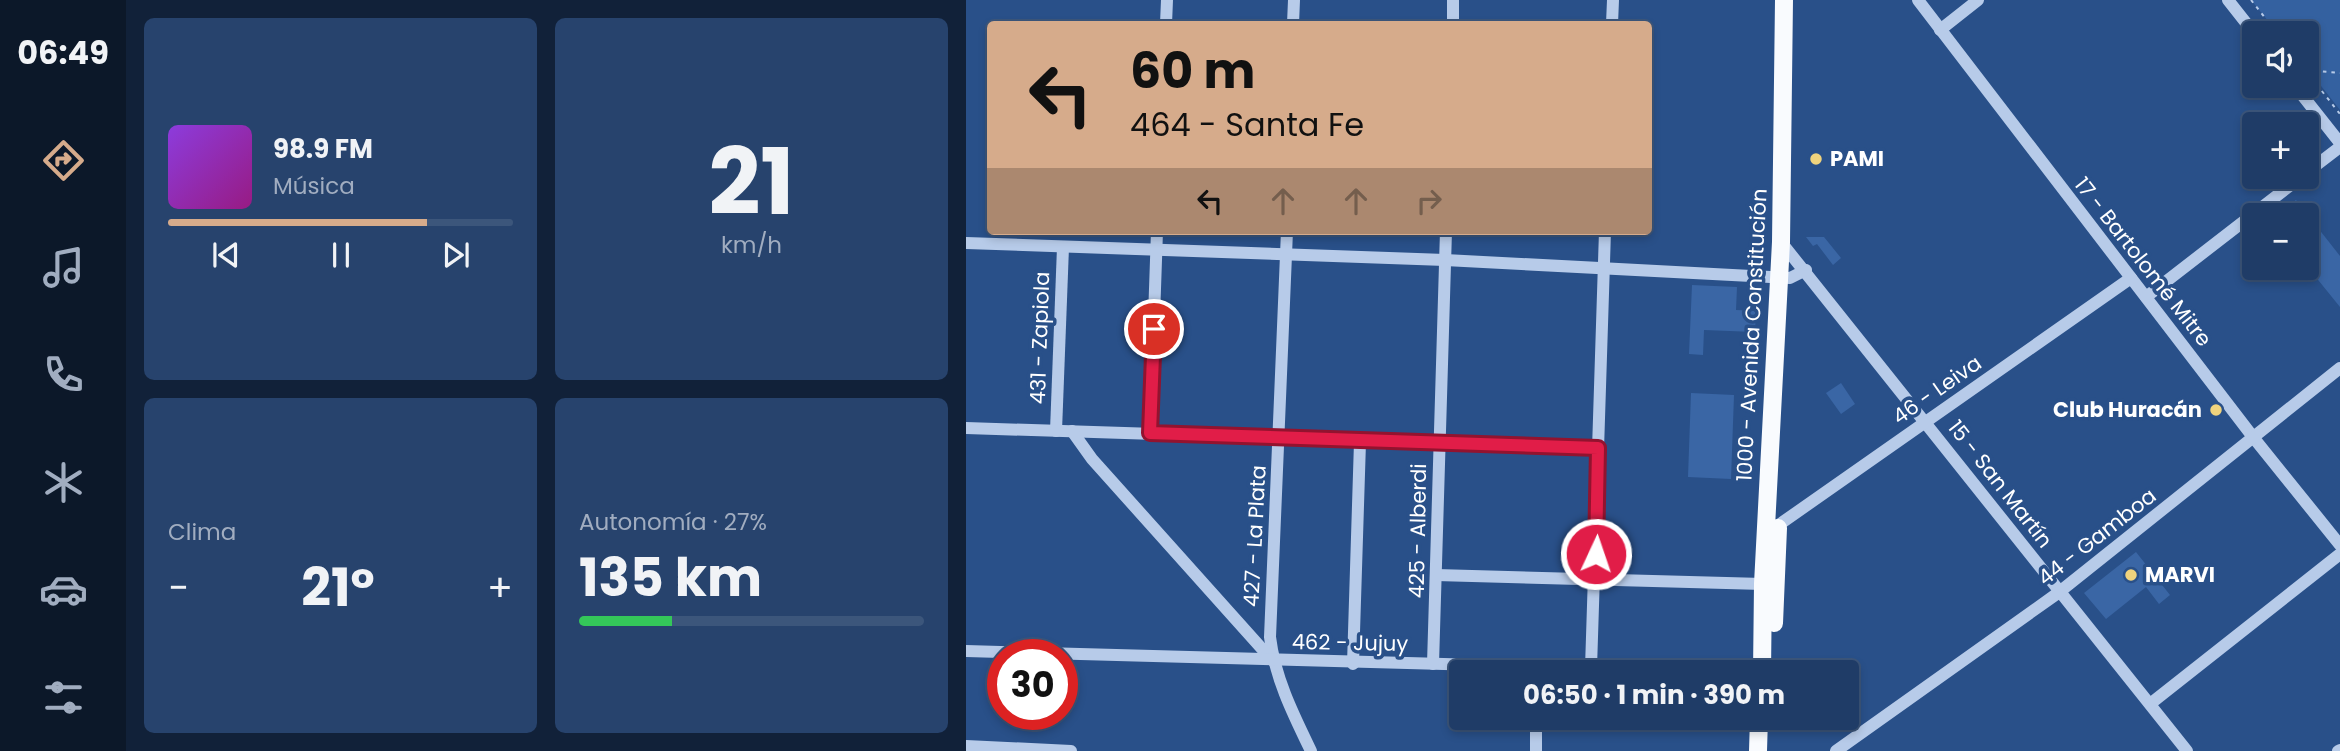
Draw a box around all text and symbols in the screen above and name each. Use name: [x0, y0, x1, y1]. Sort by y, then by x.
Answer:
map controls: [2242, 21, 2319, 280]
button: sound: [2242, 21, 2319, 98]
text: 06:49: [17, 30, 109, 75]
text: 60 m: [1130, 37, 1255, 105]
icon: left: [1015, 49, 1106, 140]
text: 464 - Santa Fe: [1130, 102, 1364, 147]
button: +: [2242, 112, 2319, 189]
text: 21: [708, 118, 795, 246]
text: 98.9 FM: [273, 131, 373, 167]
icon: directions: [39, 136, 88, 185]
place label: PAMI: [1830, 144, 1884, 173]
marker: PAMI: [1808, 151, 1824, 167]
text: Música: [273, 170, 355, 202]
street label: 17 - Bartolomé Mitre: [2068, 171, 2219, 352]
icon: left: [1191, 182, 1229, 220]
icon: ahead: [1264, 182, 1302, 220]
icon: ahead: [1337, 182, 1375, 220]
icon: right: [1410, 182, 1448, 220]
street label: 1000 - Avenida Constitución: [1729, 188, 1774, 482]
button: −: [2242, 203, 2319, 280]
text: km/h: [721, 229, 782, 261]
icon: previous: [207, 236, 245, 274]
icon: pause: [322, 236, 360, 274]
icon: next: [437, 236, 475, 274]
icon: music: [39, 243, 88, 292]
street label: 431 - Zapiola: [1023, 271, 1056, 405]
pin: [1124, 299, 1184, 359]
icon: arrive: [1135, 310, 1173, 348]
street label: 46 - Leiva: [1886, 348, 1987, 431]
icon: phone: [39, 350, 88, 399]
place label: Club Huracán: [2053, 395, 2202, 424]
marker: Club Huracán: [2208, 402, 2224, 418]
street label: 15 - San Martín: [1941, 414, 2059, 554]
icon: climate: [39, 458, 88, 507]
street label: 425 - Alberdi: [1402, 463, 1433, 599]
street label: 427 - La Plata: [1236, 464, 1273, 608]
street label: 44 - Gamboa: [2031, 481, 2162, 592]
text: Autonomía · 27%: [579, 506, 767, 538]
text: Clima: [168, 516, 236, 548]
position arrow: [1559, 517, 1633, 591]
text: 135 km: [579, 541, 762, 614]
text: 21°: [301, 551, 375, 624]
place label: MARVI: [2145, 560, 2215, 589]
text: −: [168, 561, 189, 614]
text: +: [487, 561, 513, 614]
icon: car: [39, 565, 88, 614]
marker: MARVI: [2123, 567, 2139, 583]
street label: 462 - Jujuy: [1292, 627, 1409, 658]
speed limit sign: 30: [987, 639, 1078, 730]
icon: filters: [39, 673, 88, 722]
text: 06:50 · 1 min · 390 m: [1523, 677, 1785, 713]

